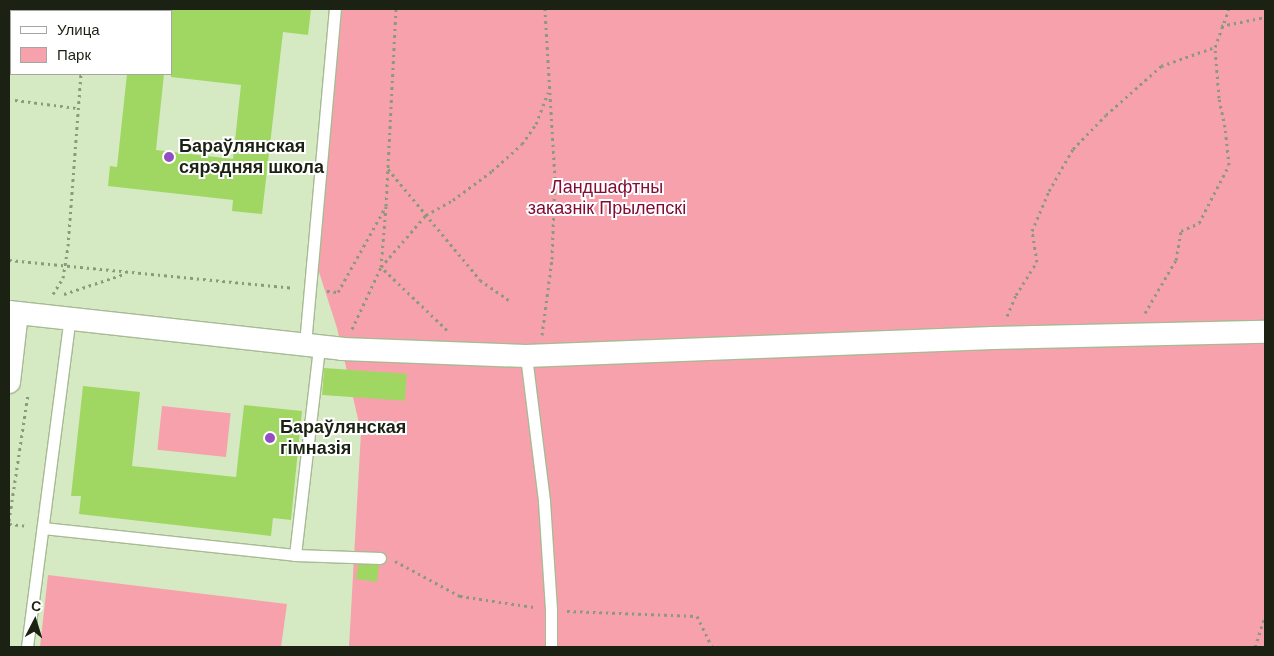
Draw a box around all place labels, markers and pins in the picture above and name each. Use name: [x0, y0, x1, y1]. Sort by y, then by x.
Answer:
place label: Бараўлянская сярэдняя школа: [179, 136, 324, 178]
marker: Бараўлянская сярэдняя школа: [163, 151, 175, 163]
place label: Бараўлянская гімназія: [280, 417, 406, 459]
marker: Бараўлянская гімназія: [264, 432, 276, 444]

